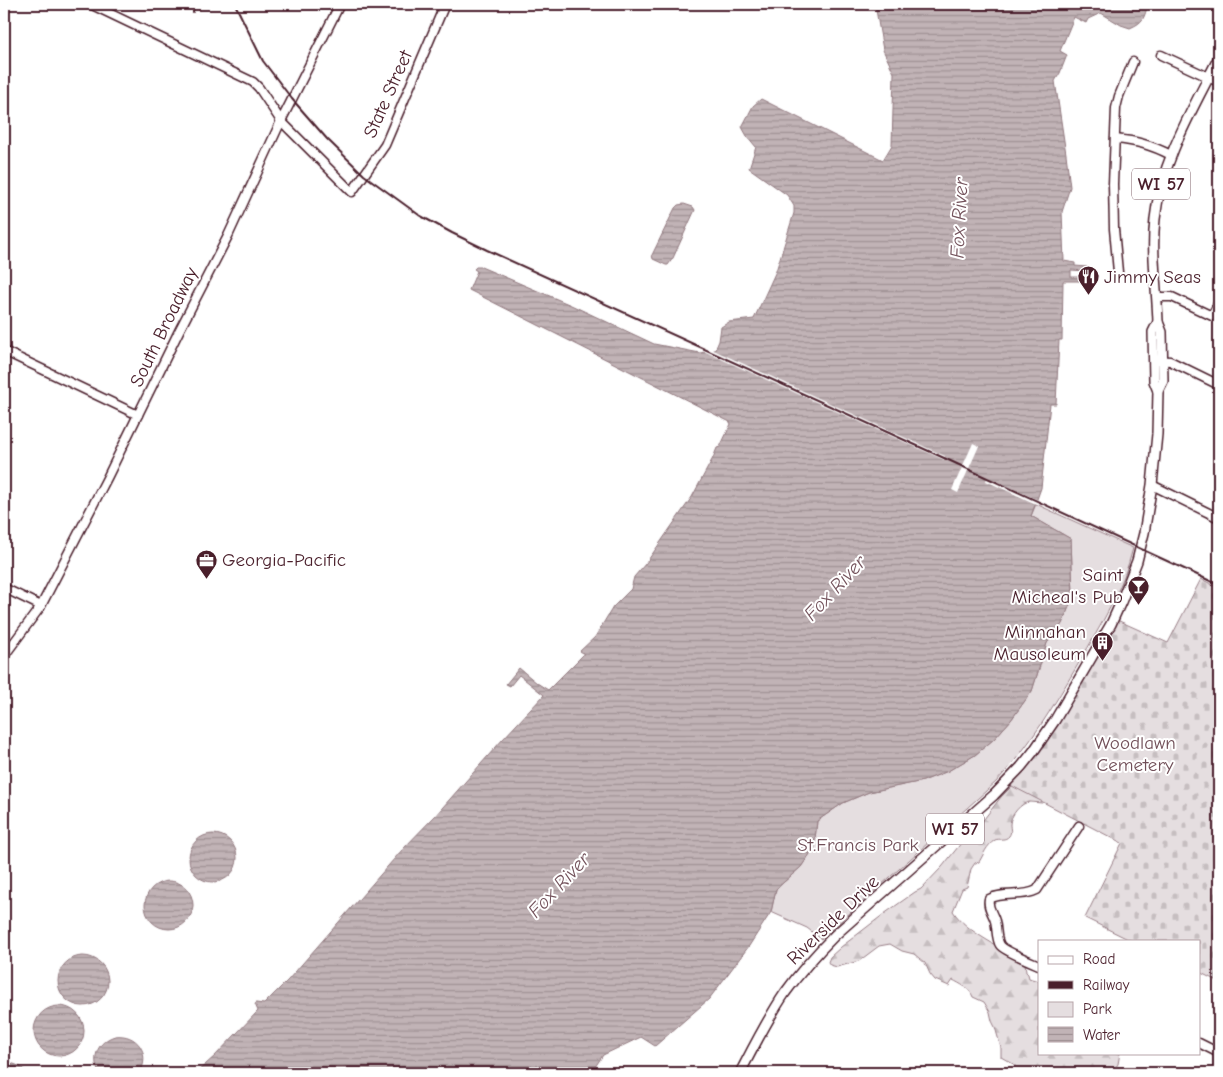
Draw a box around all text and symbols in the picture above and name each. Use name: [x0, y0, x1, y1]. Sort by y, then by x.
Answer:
street label: State Street: [359, 46, 417, 141]
road number: WI 57: [1132, 168, 1190, 200]
water label: Fox River: [945, 176, 973, 259]
street label: South Broadway: [126, 263, 203, 390]
restaurant icon: Jimmy Seas: [1076, 265, 1100, 296]
place label: Jimmy Seas: [1104, 266, 1201, 288]
office icon: Georgia-Pacific: [194, 548, 218, 579]
place label: Georgia-Pacific: [222, 549, 346, 571]
water label: Fox River: [799, 550, 872, 625]
place label: Saint Micheal's Pub: [1011, 564, 1124, 608]
bar icon: Saint Micheal's Pub: [1127, 574, 1151, 605]
place label: Minnahan Mausoleum: [994, 621, 1086, 665]
building icon: Minnahan Mausoleum: [1090, 631, 1114, 662]
park label: Woodlawn Cemetery: [1094, 732, 1176, 776]
road number: WI 57: [926, 814, 984, 844]
park label: St.Francis Park: [797, 834, 919, 856]
water label: Fox River: [523, 847, 596, 922]
street label: Riverside Drive: [782, 871, 884, 969]
legend: [1038, 940, 1200, 1054]
text: Road: [1083, 950, 1115, 968]
text: Railway: [1083, 976, 1130, 994]
text: Park: [1083, 1000, 1112, 1018]
text: Water: [1083, 1026, 1120, 1044]

